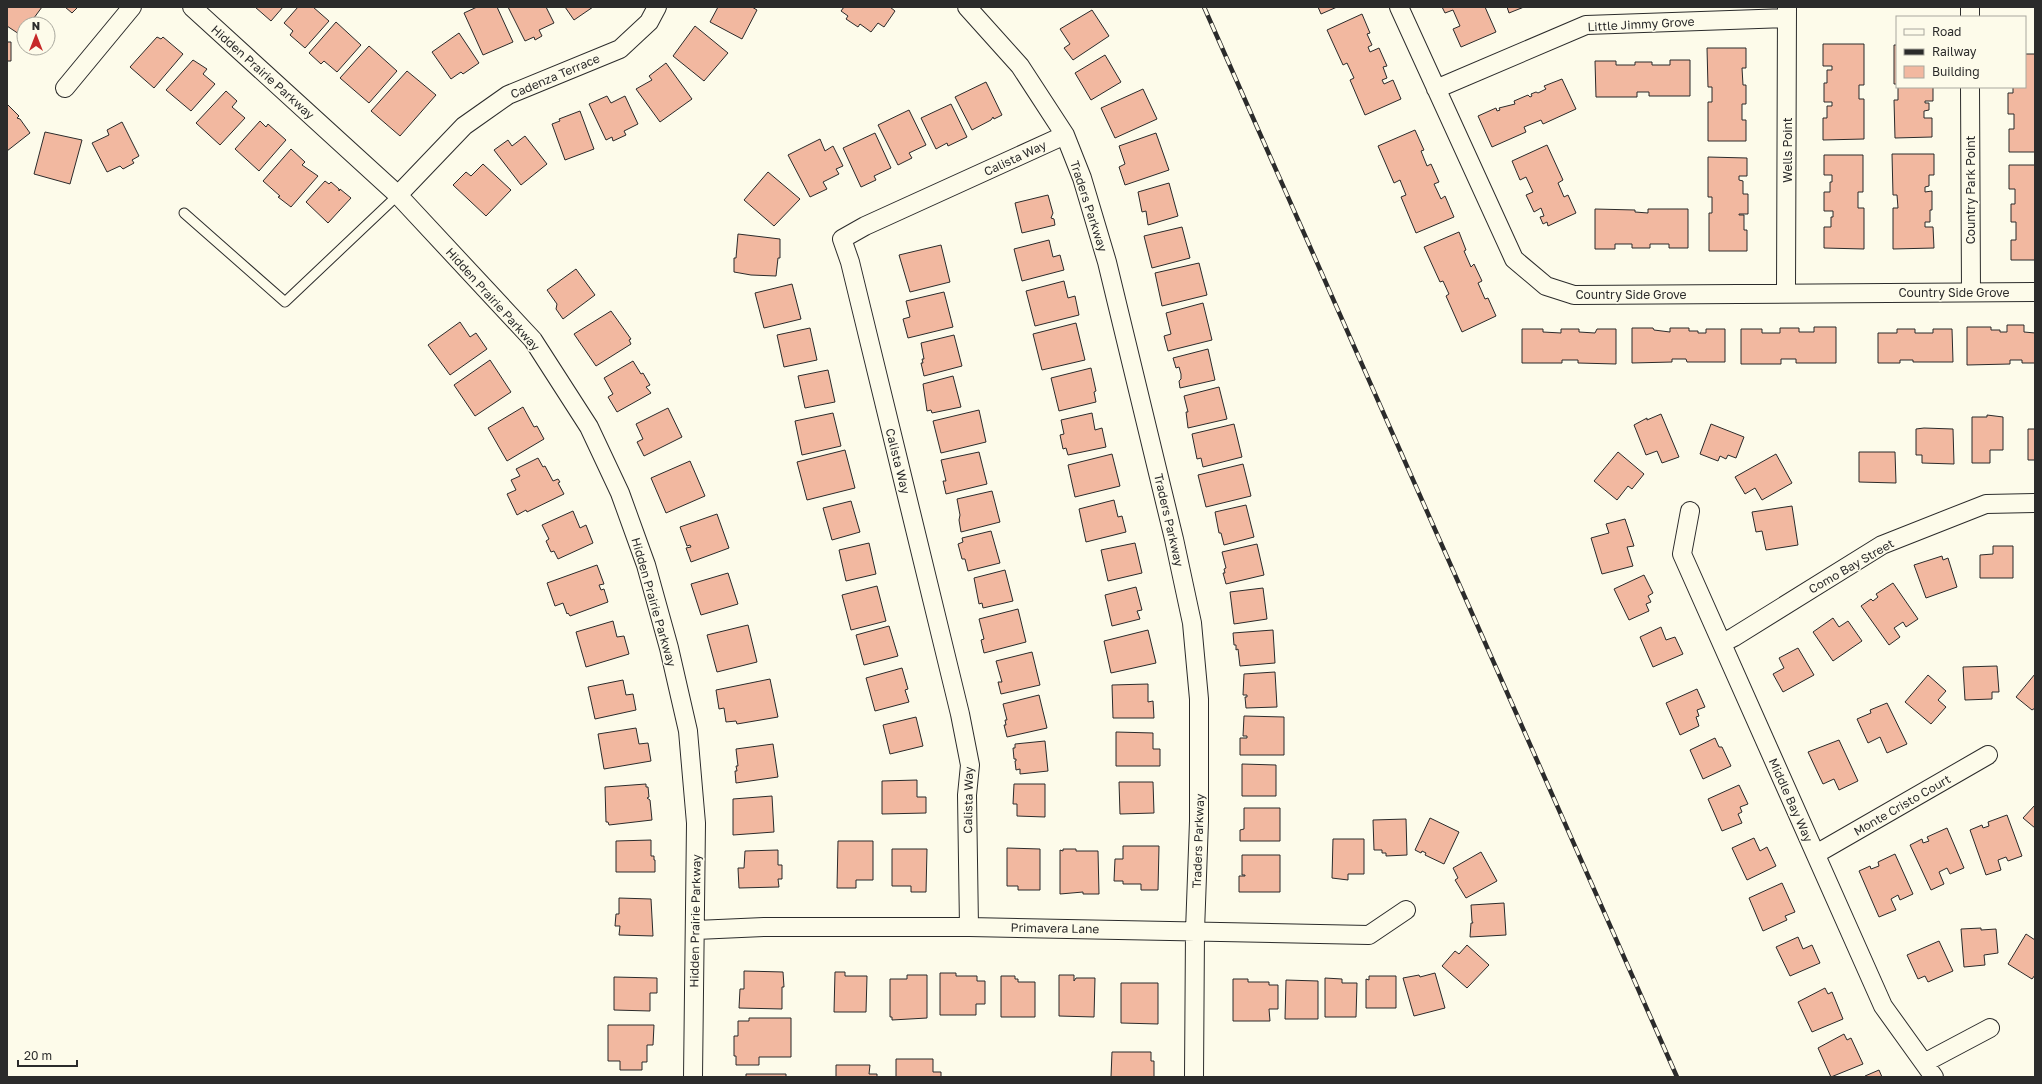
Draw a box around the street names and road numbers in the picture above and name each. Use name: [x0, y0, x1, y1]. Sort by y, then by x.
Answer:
street label: Little Jimmy Grove: [1587, 14, 1695, 34]
street label: Hidden Prairie Parkway: [208, 22, 318, 122]
street label: Cadenza Terrace: [508, 50, 602, 102]
street label: Wells Point: [1780, 117, 1795, 183]
street label: Country Park Point: [1963, 135, 1978, 244]
street label: Calista Way: [981, 137, 1049, 179]
street label: Traders Parkway: [1067, 159, 1111, 254]
street label: Hidden Prairie Parkway: [443, 244, 543, 354]
street label: Country Side Grove: [1898, 285, 2010, 300]
street label: Country Side Grove: [1575, 287, 1687, 302]
street label: Calista Way: [883, 427, 913, 496]
street label: Traders Parkway: [1151, 472, 1187, 568]
street label: Como Bay Street: [1806, 535, 1896, 596]
street label: Hidden Prairie Parkway: [628, 536, 680, 669]
street label: Middle Bay Way: [1766, 756, 1816, 845]
street label: Calista Way: [960, 766, 976, 834]
street label: Monte Cristo Court: [1851, 771, 1953, 839]
street label: Traders Parkway: [1189, 793, 1207, 889]
street label: Hidden Prairie Parkway: [686, 854, 704, 988]
street label: Primavera Lane: [1010, 920, 1100, 936]

